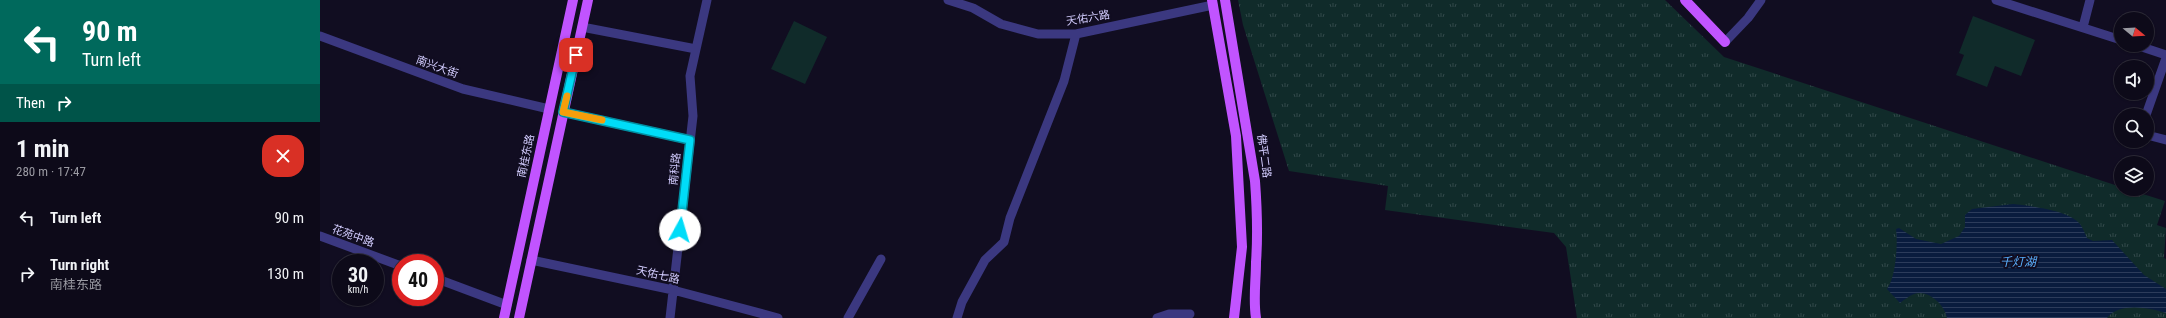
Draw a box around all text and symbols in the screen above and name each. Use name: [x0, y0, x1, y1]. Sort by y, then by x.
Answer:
street label: 天佑六路: [1065, 8, 1111, 28]
north arrow: [2114, 12, 2154, 52]
map controls: [2114, 12, 2154, 196]
text: 90 m: [82, 15, 138, 48]
icon: left: [16, 16, 68, 68]
pin: [559, 38, 593, 72]
icon: arrive: [565, 44, 587, 66]
text: Turn left: [82, 49, 141, 70]
street label: 南兴大街: [414, 53, 460, 81]
button: sound: [2114, 60, 2154, 100]
icon: right: [53, 92, 75, 114]
text: Then: [16, 94, 45, 112]
button: search: [2114, 108, 2154, 148]
street label: 南桂东路: [515, 133, 537, 179]
street label: 佛平二路: [1255, 133, 1273, 179]
text: 1 min: [16, 135, 69, 163]
button: close: [262, 135, 304, 177]
street label: 南科路: [667, 152, 683, 186]
button: layers: [2114, 156, 2154, 196]
text: 280 m · 17:47: [16, 164, 86, 179]
icon: left: [16, 207, 38, 229]
text: Turn left: [50, 209, 101, 227]
text: 90 m: [274, 209, 304, 227]
position arrow: [659, 209, 701, 251]
street label: 花苑中路: [330, 222, 376, 250]
speed limit sign: 40: [392, 254, 444, 306]
water label: 千灯湖: [2000, 255, 2038, 269]
text: Turn right: [50, 256, 109, 274]
icon: right: [16, 263, 38, 285]
text: 30: [348, 263, 368, 287]
street label: 天佑七路: [635, 264, 681, 286]
text: 130 m: [267, 265, 304, 283]
text: 南桂东路: [50, 277, 102, 292]
text: km/h: [348, 284, 368, 295]

